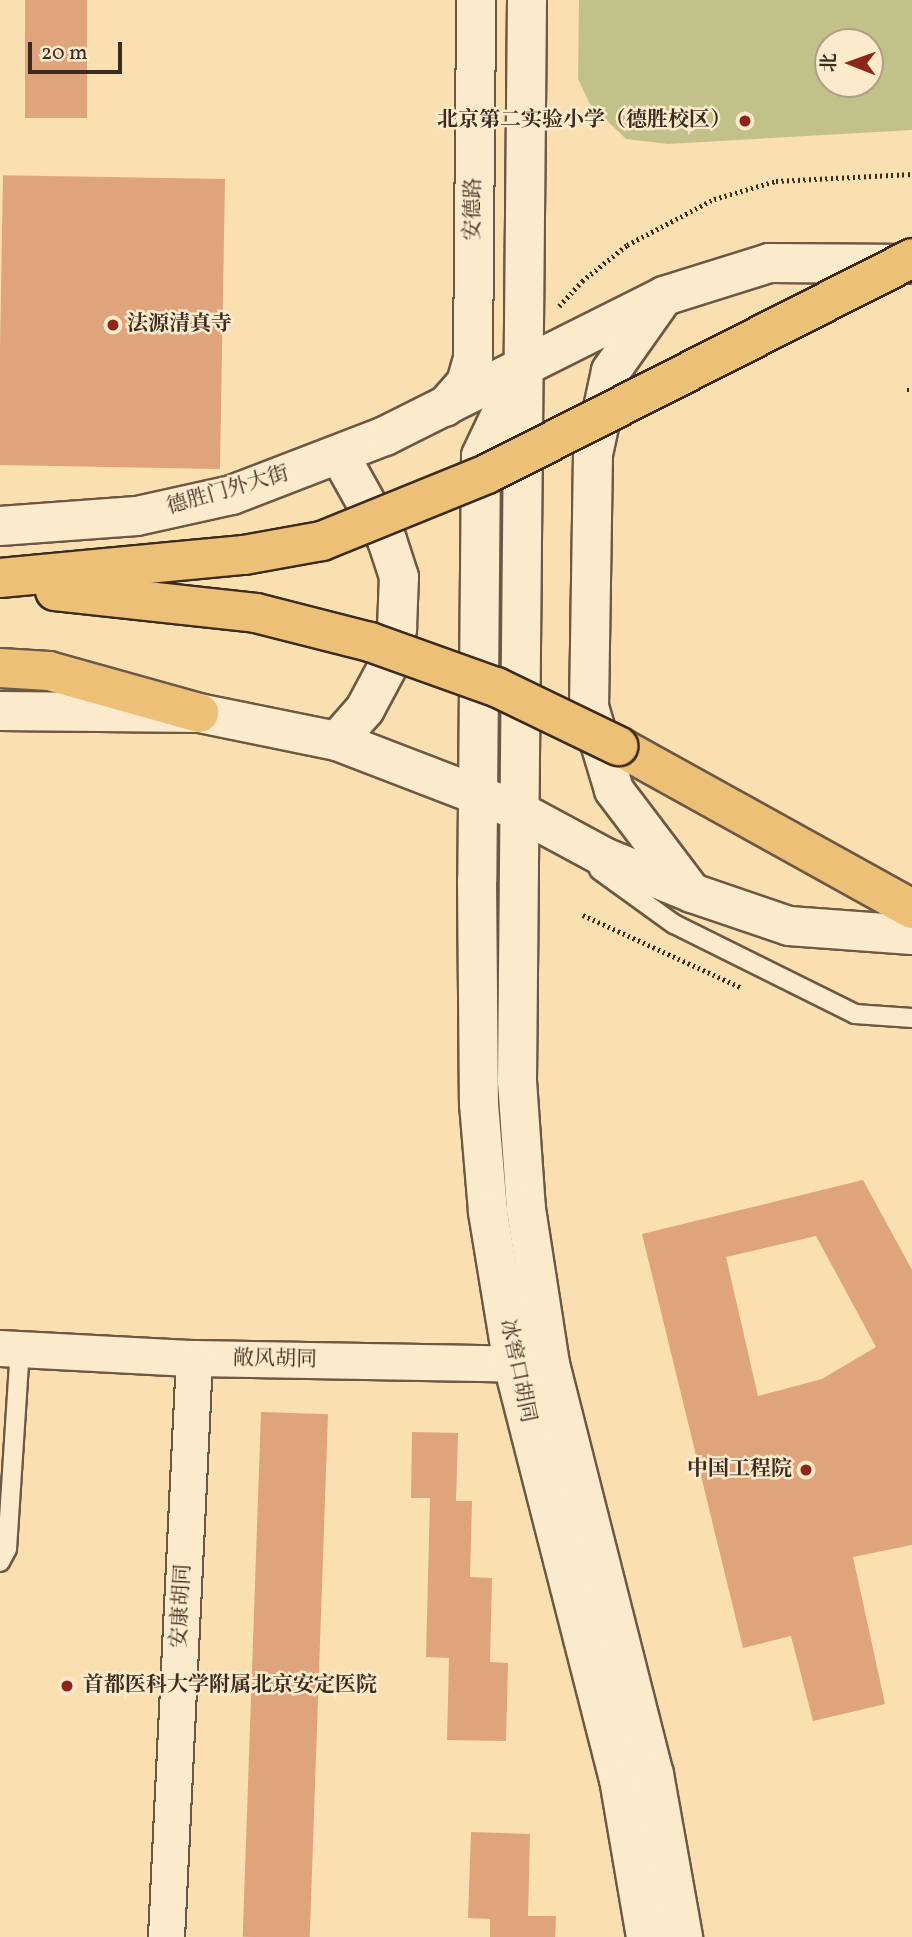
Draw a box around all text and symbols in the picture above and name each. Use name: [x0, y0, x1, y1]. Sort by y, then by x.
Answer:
scale bar: [32, 28, 126, 72]
north arrow: [814, 28, 884, 98]
text: 20 m: [41, 39, 87, 68]
text: 北: [817, 53, 843, 72]
place label: 北京第二实验小学（德胜校区）: [437, 108, 731, 134]
marker: 北京第二实验小学（德胜校区）: [737, 113, 753, 129]
street label: 安德路: [461, 177, 487, 241]
place label: 法源清真寺: [127, 312, 232, 338]
marker: 法源清真寺: [105, 317, 121, 333]
street label: 德胜门外大街: [164, 462, 292, 520]
street label: 冰窖口胡同: [494, 1317, 540, 1425]
street label: 敞风胡同: [233, 1347, 317, 1373]
place label: 中国工程院: [687, 1457, 792, 1483]
marker: 中国工程院: [798, 1462, 814, 1478]
street label: 安康胡同: [167, 1563, 197, 1649]
place label: 首都医科大学附属北京安定医院: [83, 1673, 377, 1699]
marker: 首都医科大学附属北京安定医院: [57, 1676, 77, 1696]

